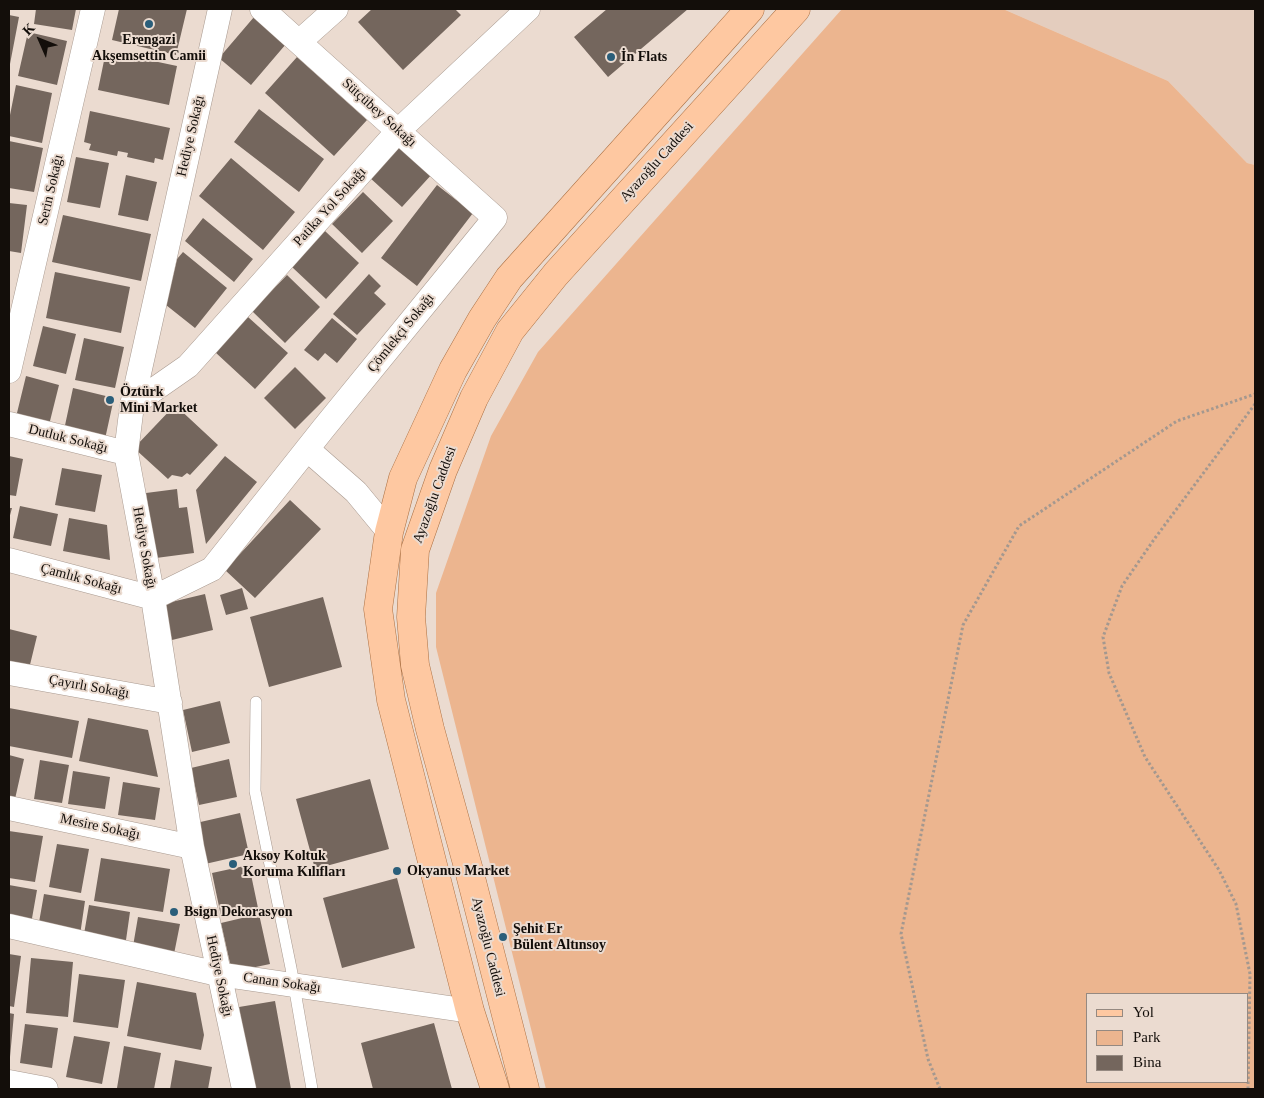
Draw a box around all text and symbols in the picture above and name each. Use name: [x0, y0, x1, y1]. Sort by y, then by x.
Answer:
north arrow: [15, 15, 65, 65]
marker: Erengazi Akşemsettin Camii: [143, 18, 155, 30]
text: K: [20, 20, 38, 38]
place label: Erengazi Akşemsettin Camii: [92, 32, 206, 64]
place label: İn Flats: [621, 49, 667, 65]
marker: İn Flats: [605, 51, 617, 63]
street label: Sütçübey Sokağı: [338, 75, 420, 151]
street label: Hediye Sokağı: [174, 94, 208, 178]
street label: Ayazoğlu Caddesi: [617, 119, 697, 205]
street label: Serin Sokağı: [35, 153, 67, 227]
street label: Patika Yol Sokağı: [290, 164, 370, 250]
street label: Çömlekçi Sokağı: [364, 290, 438, 376]
place label: Öztürk Mini Market: [120, 384, 197, 417]
marker: Öztürk Mini Market: [104, 394, 116, 406]
street label: Dutluk Sokağı: [27, 421, 109, 457]
street label: Ayazoğlu Caddesi: [410, 444, 460, 546]
street label: Hediye Sokağı: [129, 506, 159, 590]
street label: Çamlık Sokağı: [38, 560, 124, 598]
street label: Çayırlı Sokağı: [48, 672, 130, 702]
street label: Mesire Sokağı: [59, 810, 141, 844]
place label: Aksoy Koltuk Koruma Kılıfları: [243, 848, 345, 880]
marker: Aksoy Koltuk Koruma Kılıfları: [227, 858, 239, 870]
place label: Okyanus Market: [407, 863, 509, 879]
marker: Okyanus Market: [391, 865, 403, 877]
street label: Ayazoğlu Caddesi: [468, 896, 508, 998]
place label: Bsign Dekorasyon: [184, 904, 293, 920]
marker: Bsign Dekorasyon: [168, 906, 180, 918]
place label: Şehit Er Bülent Altınsoy: [513, 921, 606, 954]
marker: Şehit Er Bülent Altınsoy: [497, 931, 509, 943]
street label: Hediye Sokağı: [202, 934, 236, 1018]
street label: Canan Sokağı: [242, 969, 322, 997]
legend: [1086, 993, 1249, 1083]
text: Yol: [1133, 1004, 1154, 1020]
text: Park: [1133, 1029, 1161, 1045]
text: Bina: [1133, 1054, 1161, 1070]

